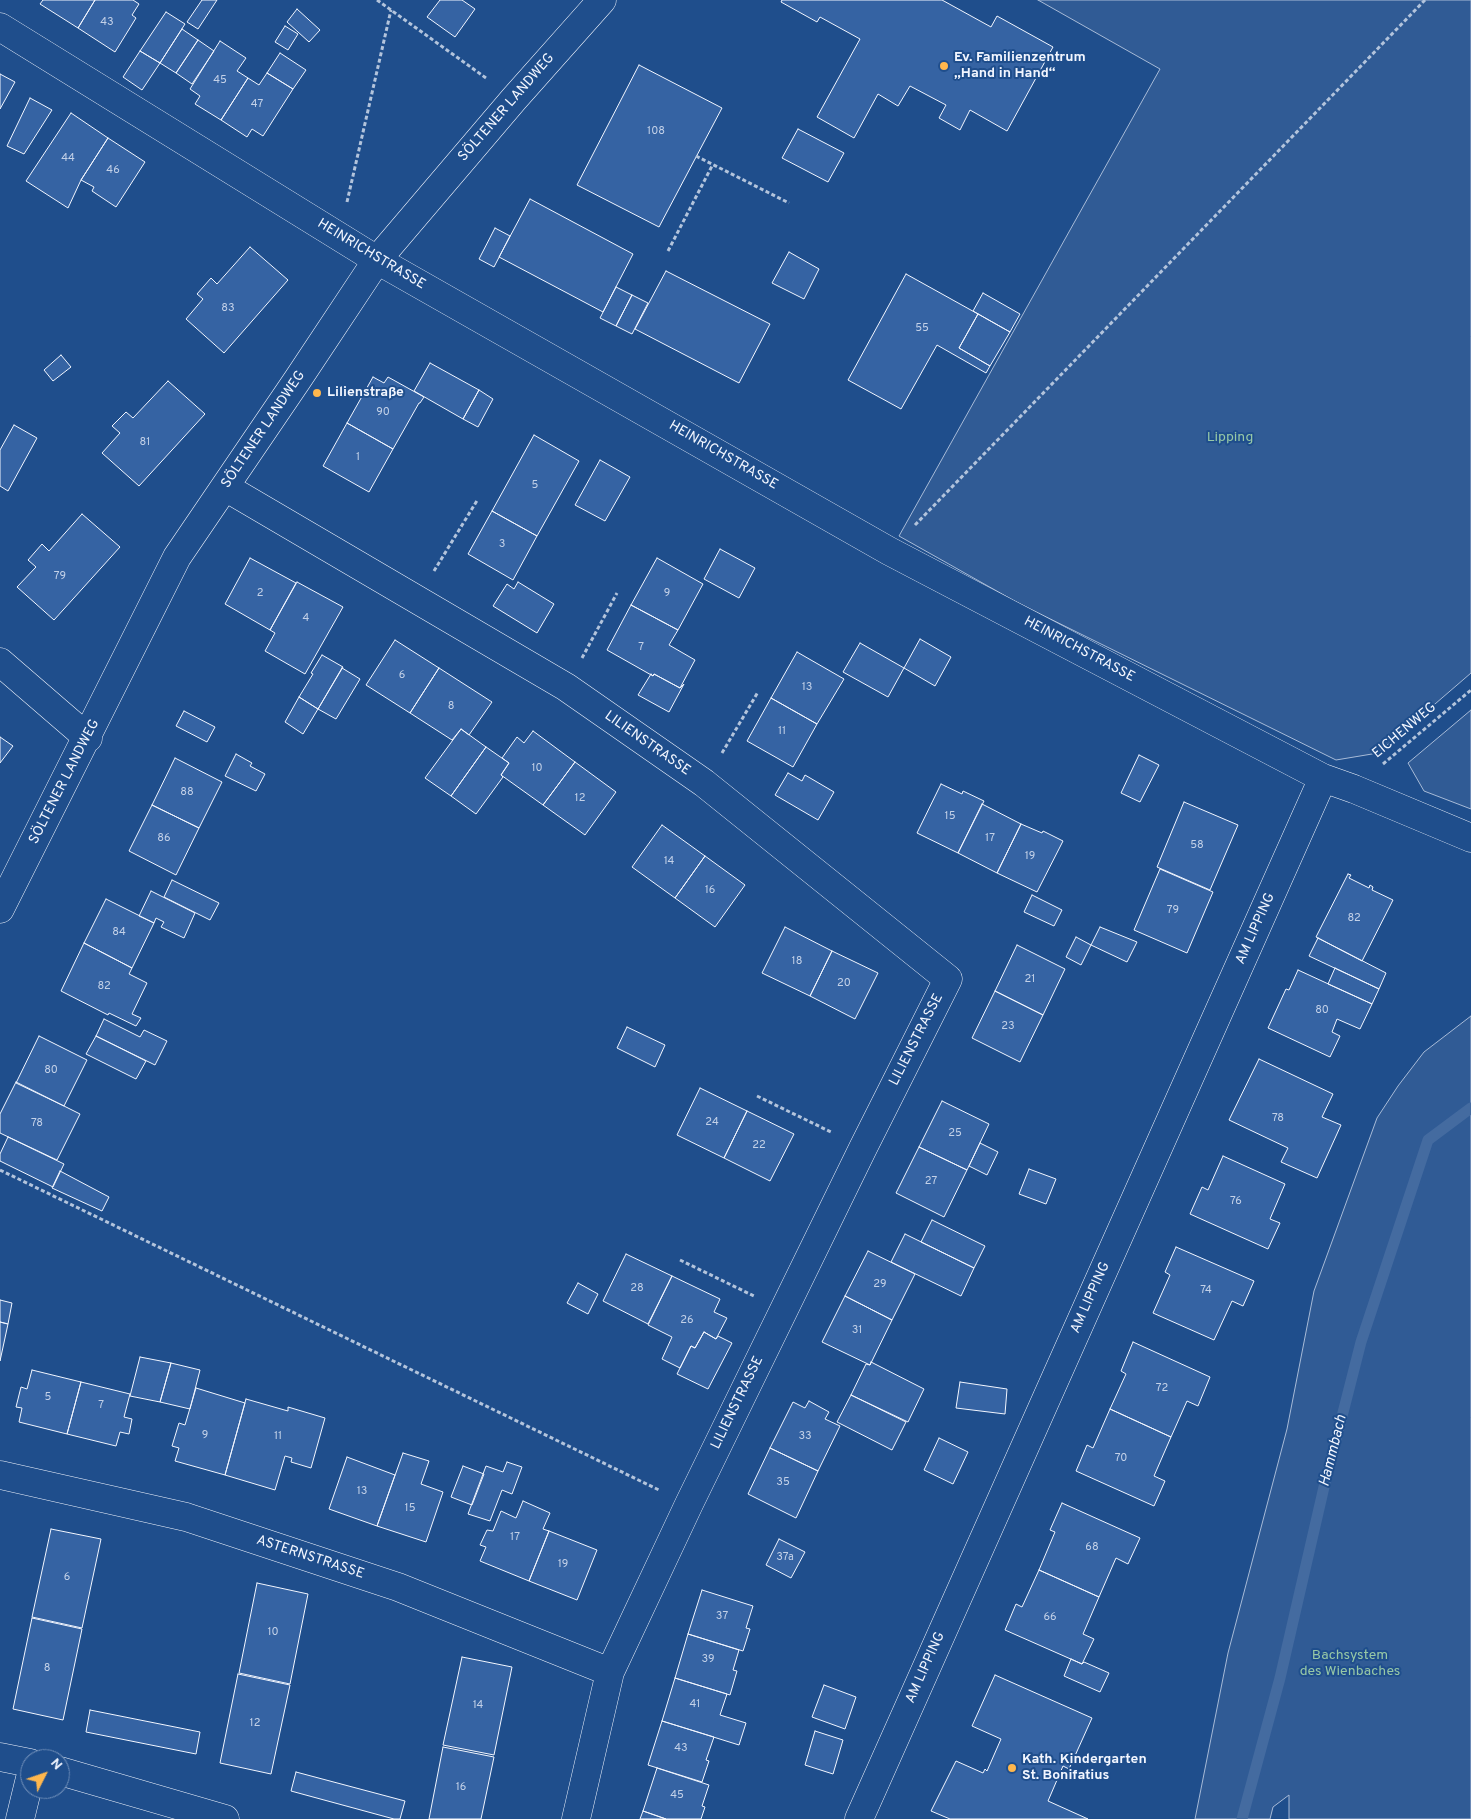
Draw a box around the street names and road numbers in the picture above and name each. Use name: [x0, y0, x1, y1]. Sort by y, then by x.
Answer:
street label: SÖLTENER LANDWEG: [455, 50, 559, 166]
street label: HEINRICHSTRASSE: [314, 216, 428, 294]
street label: SÖLTENER LANDWEG: [218, 368, 310, 492]
street label: HEINRICHSTRASSE: [665, 418, 781, 494]
street label: HEINRICHSTRASSE: [1021, 614, 1137, 686]
street label: EICHENWEG: [1370, 699, 1440, 763]
street label: LILIENSTRASSE: [601, 708, 693, 780]
street label: SÖLTENER LANDWEG: [26, 717, 104, 847]
street label: AM LIPPING: [1233, 891, 1279, 967]
street label: LILIENSTRASSE: [887, 991, 947, 1089]
street label: AM LIPPING: [1068, 1260, 1114, 1336]
street label: LILIENSTRASSE: [708, 1354, 768, 1452]
street label: ASTERNSTRASSE: [254, 1533, 366, 1583]
street label: AM LIPPING: [903, 1630, 949, 1706]

